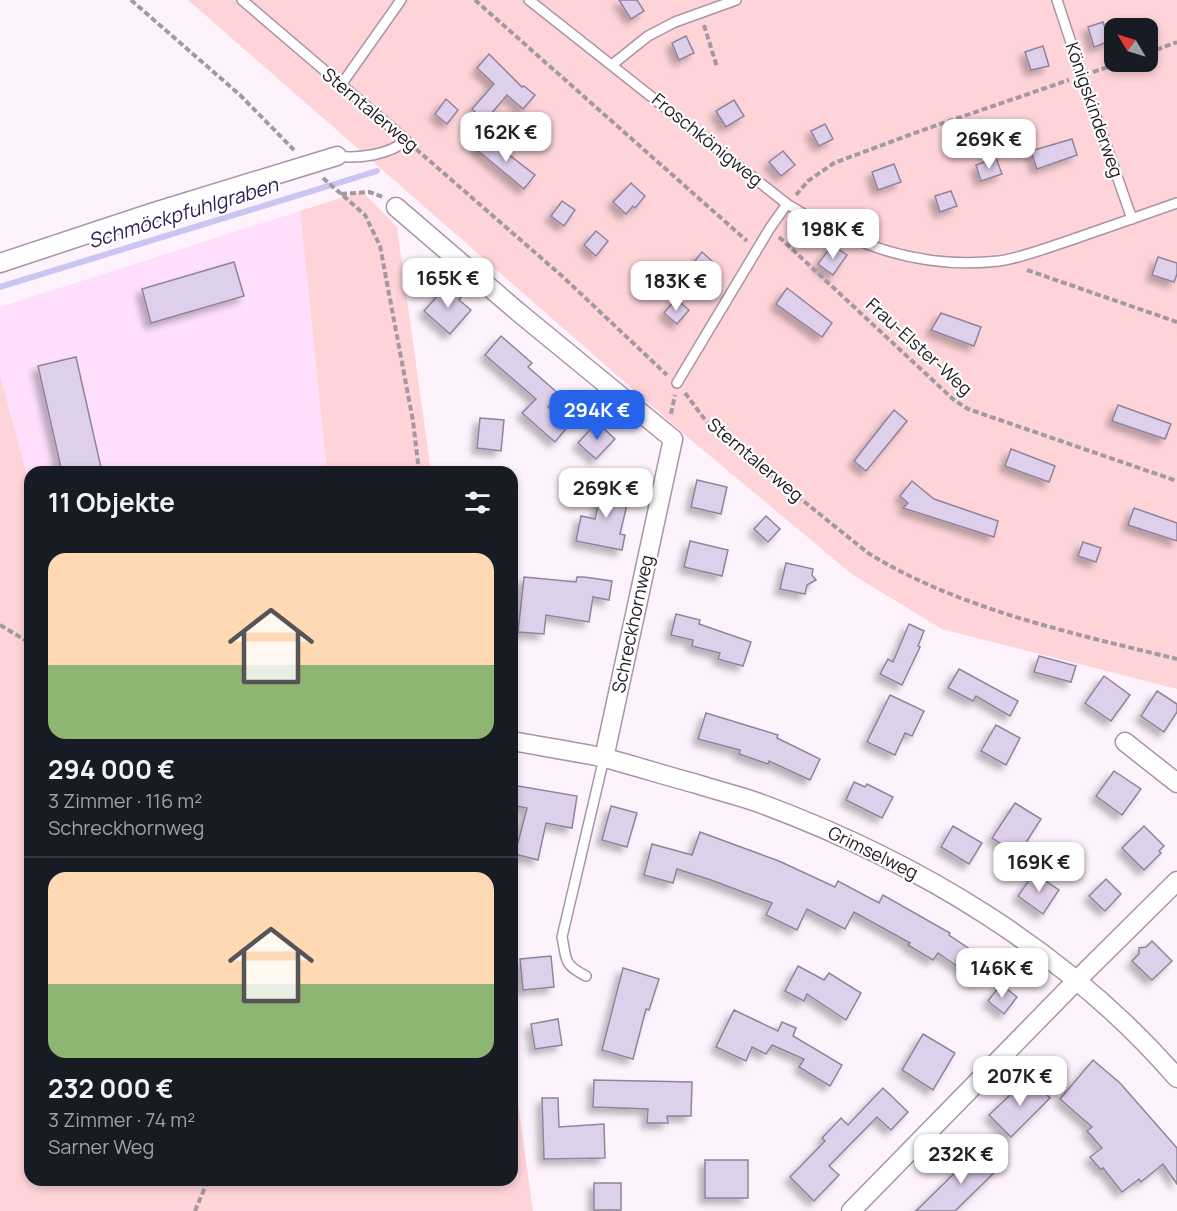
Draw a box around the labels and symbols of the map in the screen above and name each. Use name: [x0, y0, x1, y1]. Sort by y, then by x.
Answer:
north arrow: [1104, 18, 1158, 72]
street label: Königskinderweg: [1061, 39, 1129, 181]
street label: Sterntalerweg: [317, 62, 424, 157]
street label: Froschkönigweg: [647, 87, 768, 191]
pin: 162K €: [457, 112, 555, 163]
pin: 269K €: [940, 119, 1038, 170]
water label: Schmöckpfuhlgraben: [85, 170, 282, 254]
pin: 198K €: [784, 209, 882, 260]
pin: 165K €: [399, 258, 497, 309]
pin: 183K €: [627, 261, 725, 312]
street label: Frau-Elster-Weg: [862, 292, 978, 400]
pin: 294K €: [548, 390, 646, 441]
street label: Sterntalerweg: [702, 412, 809, 507]
pin: 269K €: [557, 468, 655, 519]
street label: Schreckhornweg: [606, 553, 658, 695]
street label: Grimselweg: [824, 820, 922, 884]
pin: 169K €: [990, 842, 1088, 893]
pin: 146K €: [953, 948, 1051, 999]
pin: 207K €: [971, 1056, 1069, 1107]
pin: 232K €: [912, 1134, 1010, 1185]

